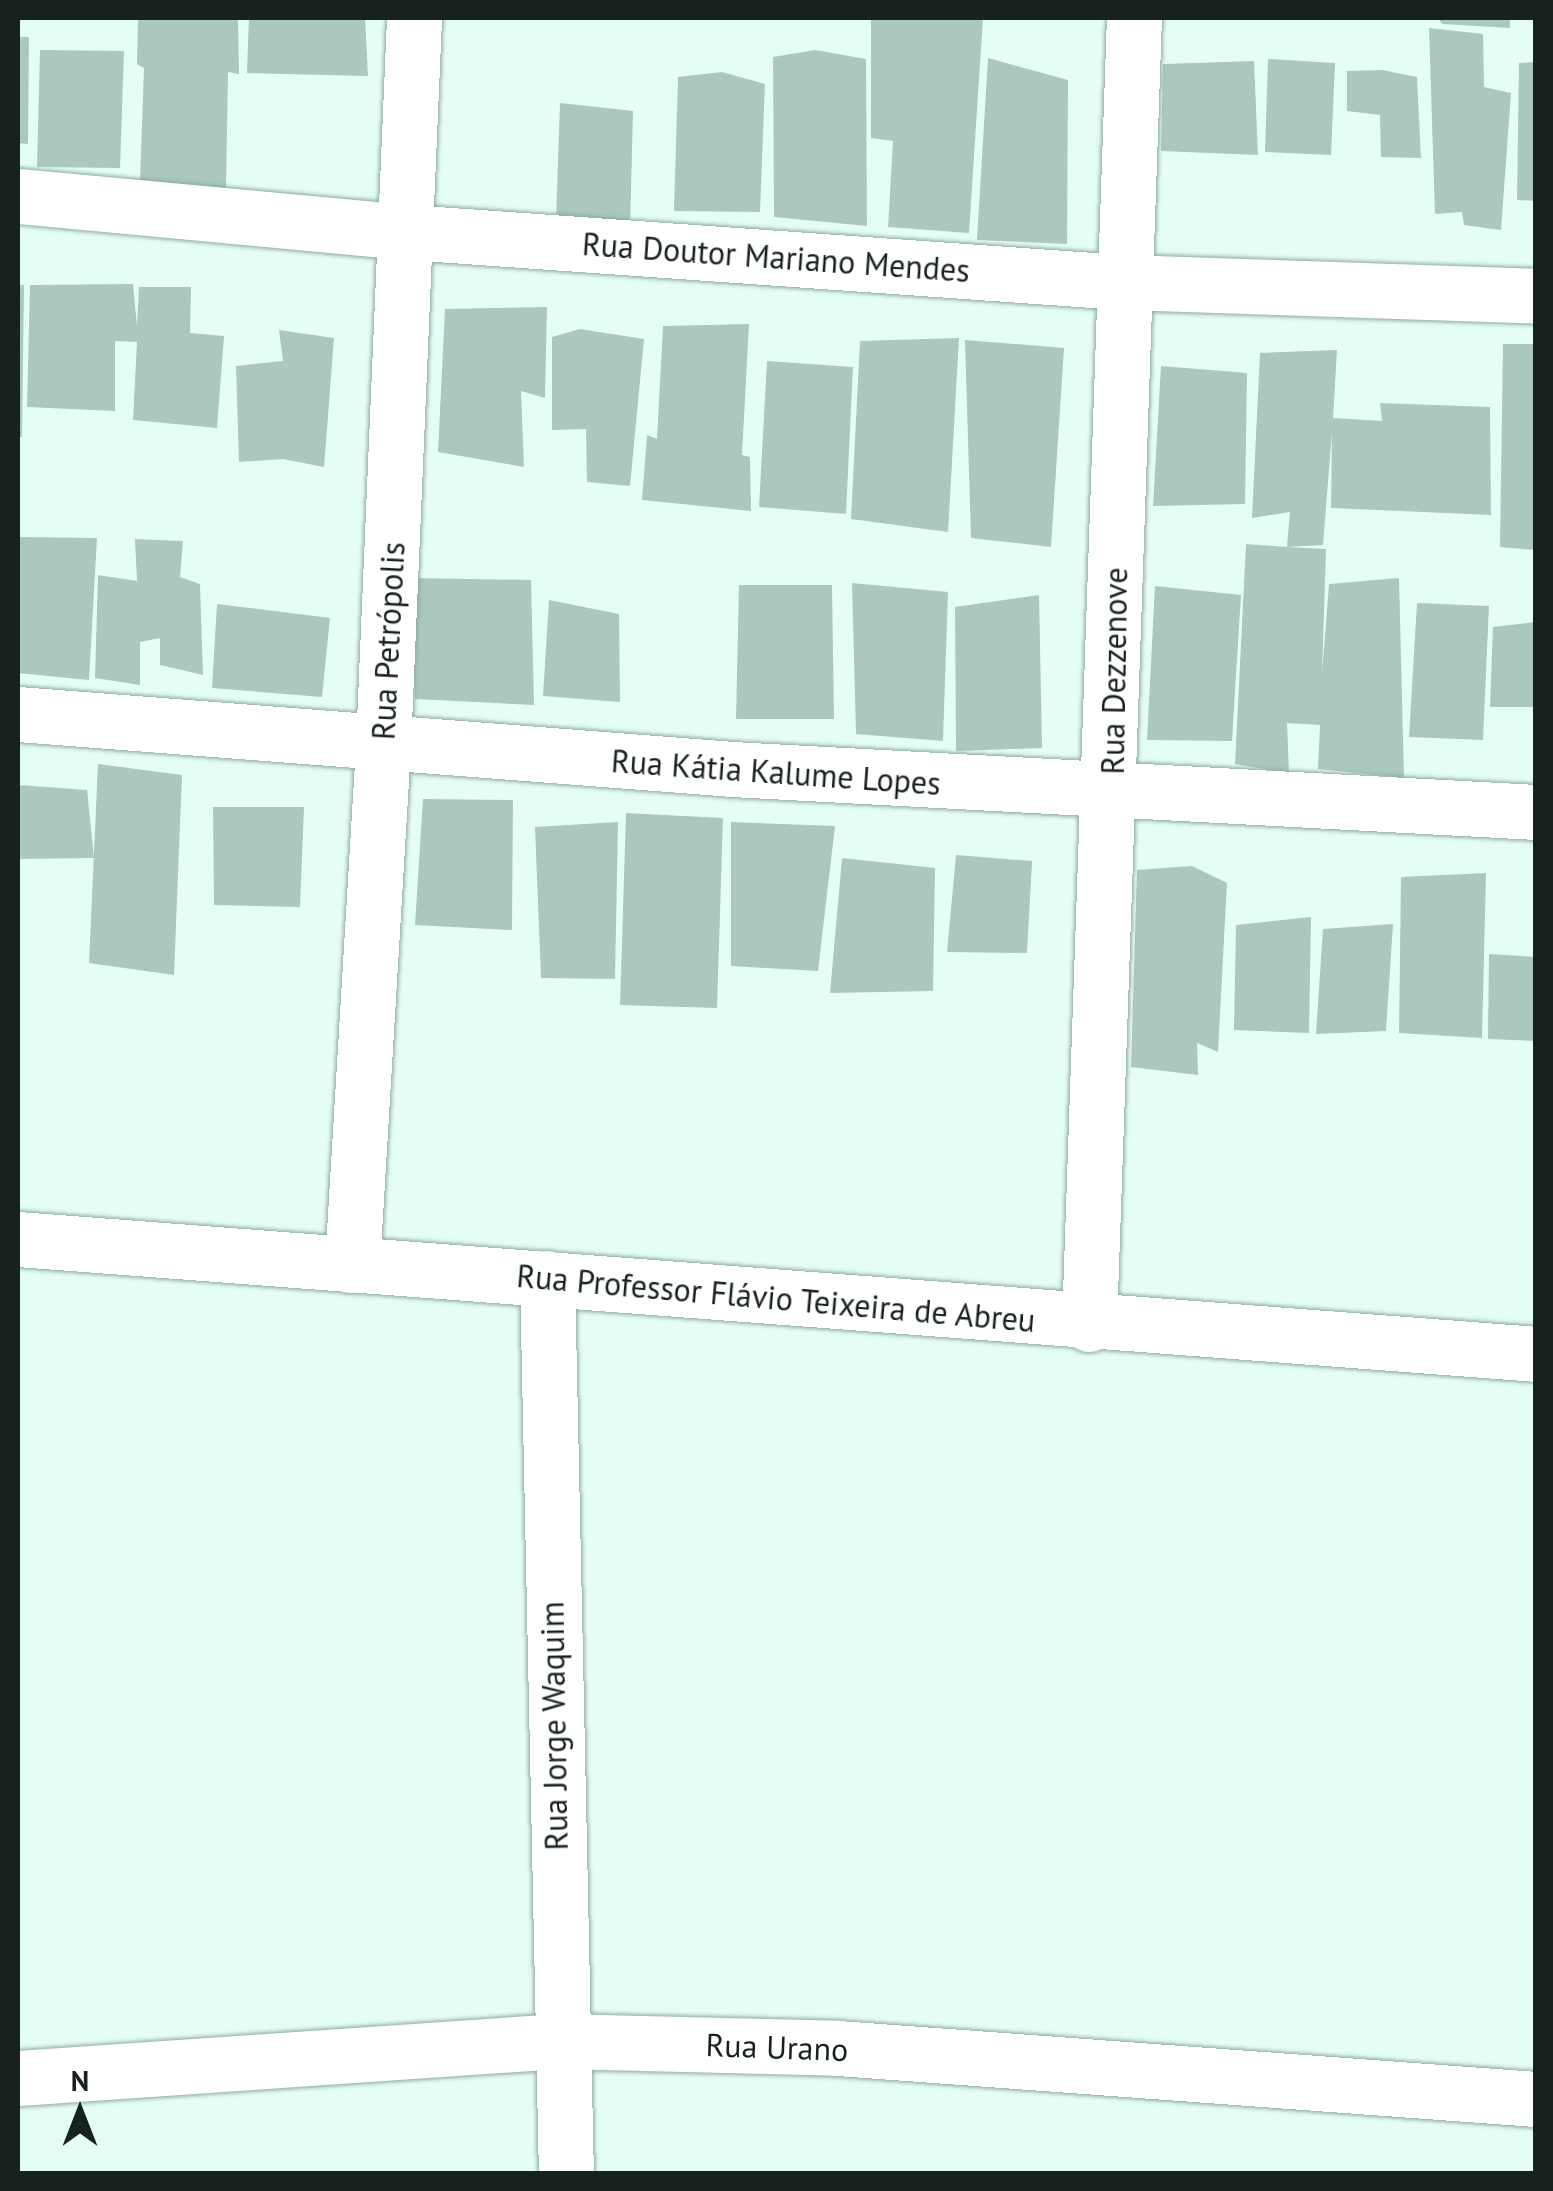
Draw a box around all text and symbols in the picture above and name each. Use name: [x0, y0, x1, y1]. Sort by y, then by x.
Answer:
street label: Rua Doutor Mariano Mendes: [581, 224, 971, 290]
street label: Rua Petrópolis: [364, 541, 412, 741]
street label: Rua Dezzenove: [1093, 567, 1135, 775]
street label: Rua Kátia Kalume Lopes: [610, 741, 942, 803]
street label: Rua Professor Flávio Teixeira de Abreu: [514, 1256, 1038, 1340]
street label: Rua Jorge Waquim: [533, 1601, 575, 1851]
street label: Rua Urano: [705, 2025, 849, 2069]
north arrow: [30, 2061, 130, 2161]
text: N: [71, 2062, 89, 2099]

